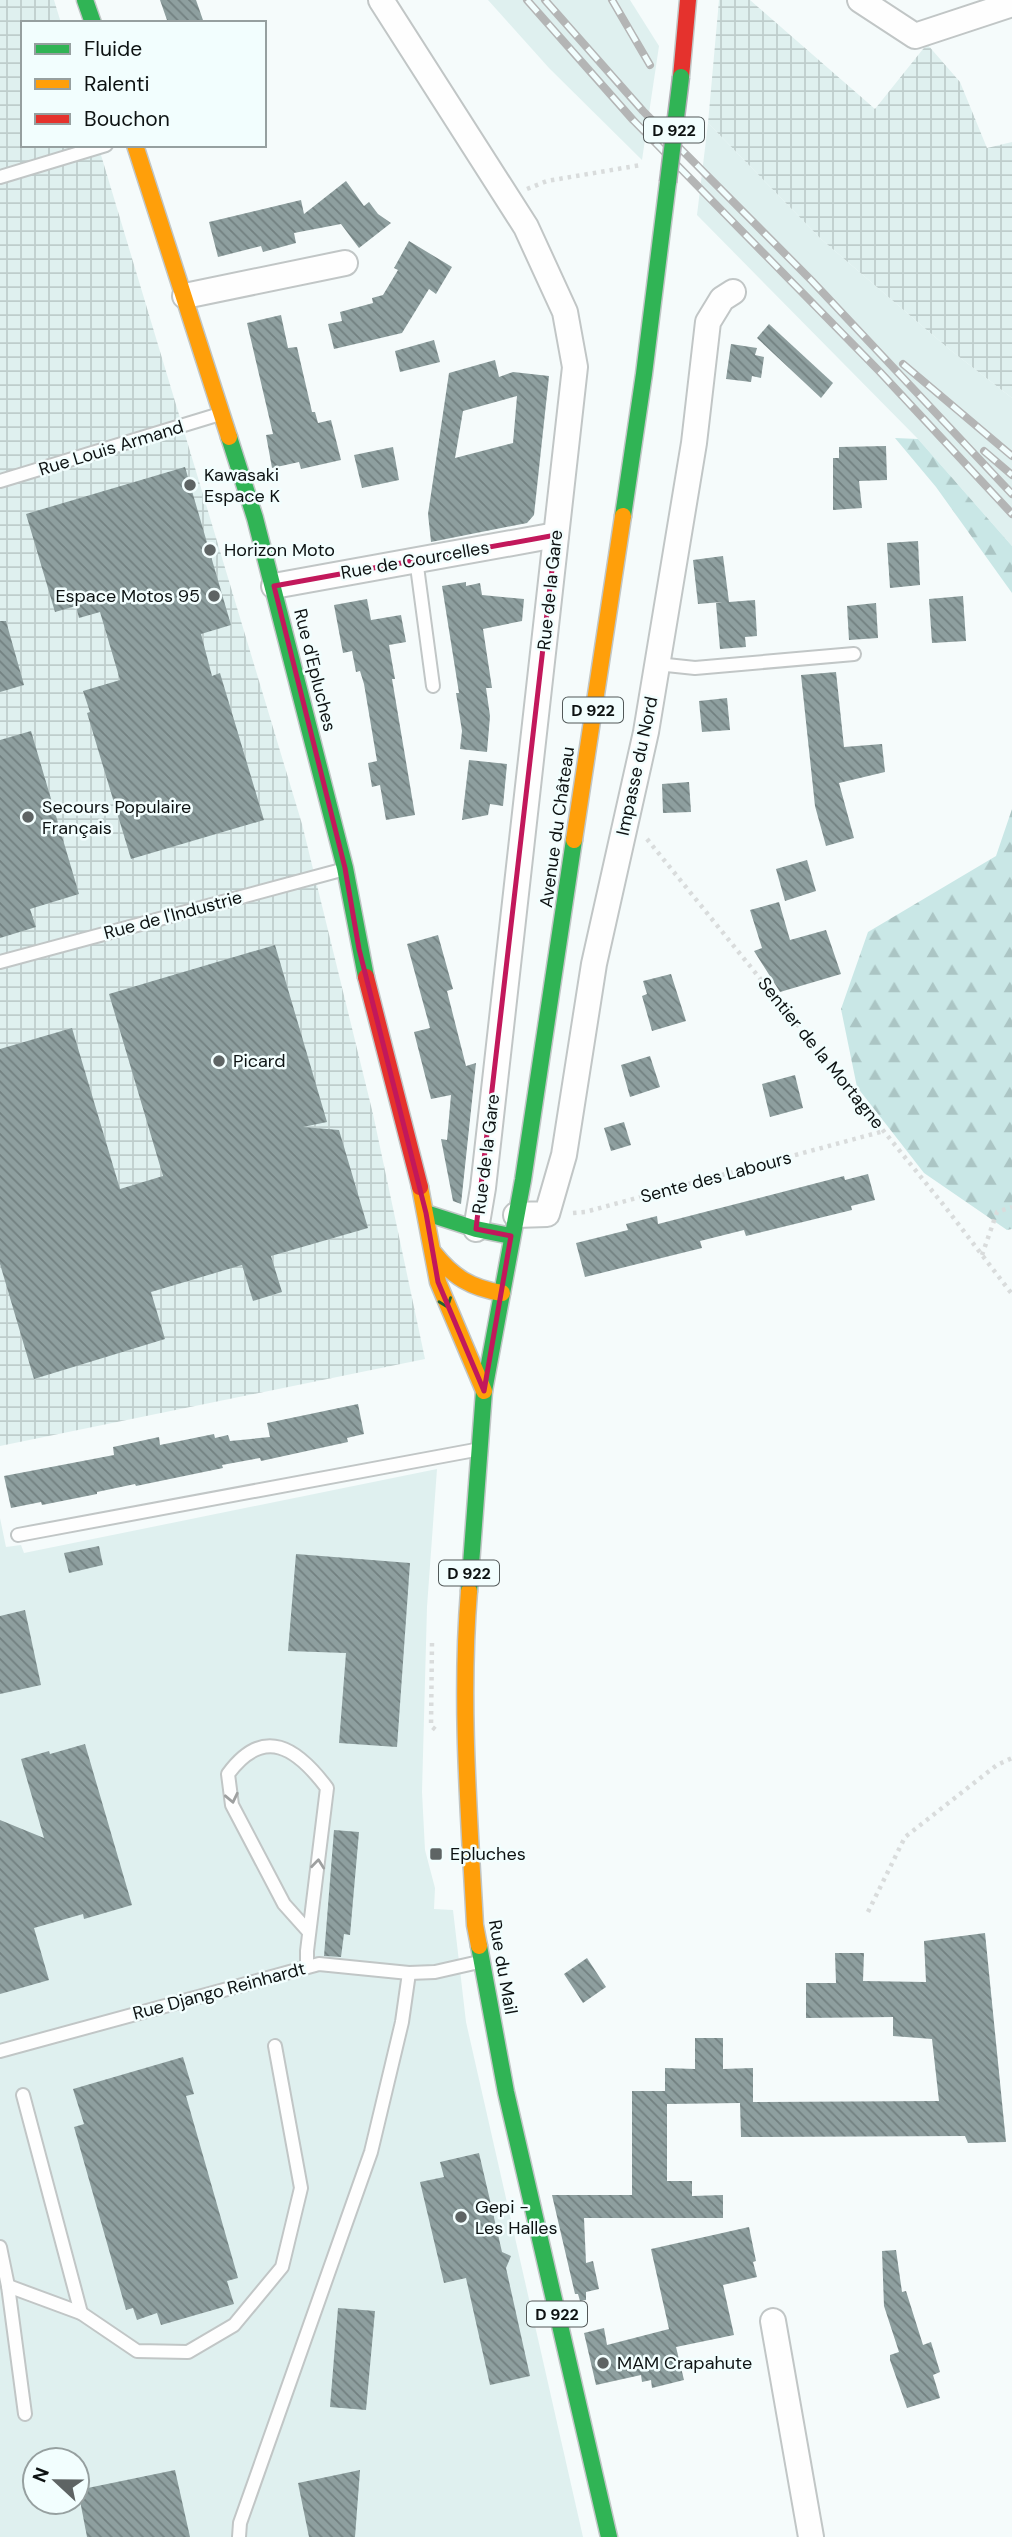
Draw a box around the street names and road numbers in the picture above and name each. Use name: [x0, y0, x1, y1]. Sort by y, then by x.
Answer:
road number: D 922: [644, 118, 704, 142]
street label: Rue Louis Armand: [36, 415, 186, 481]
street label: Rue de la Gare: [532, 529, 568, 651]
street label: Rue de Courcelles: [339, 535, 491, 585]
street label: Rue d'Epluches: [288, 606, 342, 734]
street label: Impasse du Nord: [611, 694, 663, 838]
road number: D 922: [563, 698, 623, 722]
street label: Avenue du Château: [534, 745, 580, 909]
street label: Rue de l'Industrie: [101, 885, 245, 945]
street label: Sentier de la Mortagne: [752, 972, 890, 1134]
street label: Rue de la Gare: [467, 1093, 505, 1215]
street label: Sente des Labours: [638, 1145, 794, 1209]
road number: D 922: [439, 1560, 499, 1586]
street label: Rue du Mail: [483, 1918, 523, 2016]
street label: Rue Django Reinhardt: [130, 1956, 308, 2026]
road number: D 922: [527, 2302, 587, 2326]

